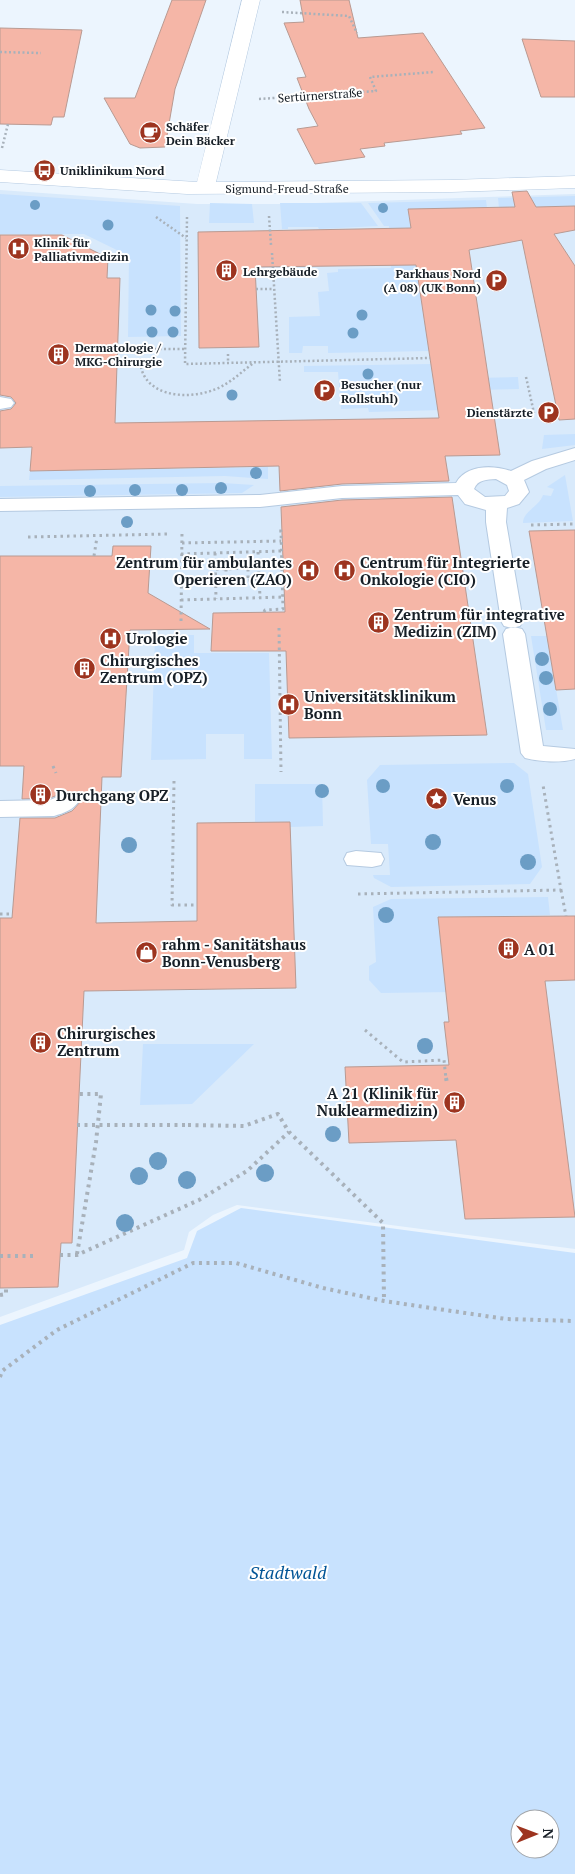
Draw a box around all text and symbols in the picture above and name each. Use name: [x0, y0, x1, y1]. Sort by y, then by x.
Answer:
street label: Sertürnerstraße: [277, 85, 363, 105]
place label: Schäfer Dein Bäcker: [166, 119, 236, 148]
cafe icon: Schäfer Dein Bäcker: [138, 121, 162, 145]
bus stop icon: Uniklinikum Nord: [32, 158, 56, 182]
place label: Uniklinikum Nord: [60, 163, 165, 178]
street label: Sigmund-Freud-Straße: [225, 181, 349, 196]
place label: Klinik für Palliativmedizin: [34, 235, 129, 264]
hospital icon: Klinik für Palliativmedizin: [6, 237, 30, 261]
building icon: Lehrgebäude: [215, 259, 239, 283]
place label: Lehrgebäude: [243, 264, 318, 279]
place label: Parkhaus Nord (A 08) (UK Bonn): [384, 266, 482, 295]
parking icon: Parkhaus Nord (A 08) (UK Bonn): [485, 268, 509, 292]
place label: Dermatologie / MKG-Chirurgie: [75, 340, 163, 369]
building icon: Dermatologie / MKG-Chirurgie: [47, 342, 71, 366]
place label: Besucher (nur Rollstuhl): [341, 377, 422, 406]
parking icon: Besucher (nur Rollstuhl): [313, 379, 337, 403]
parking icon: Dienstärzte: [537, 400, 561, 424]
place label: Dienstärzte: [467, 405, 534, 420]
place label: Zentrum für ambulantes Operieren (ZAO): [116, 552, 292, 589]
place label: Centrum für Integrierte Onkologie (CIO): [360, 552, 530, 589]
hospital icon: Zentrum für ambulantes Operieren (ZAO): [296, 559, 320, 583]
hospital icon: Centrum für Integrierte Onkologie (CIO): [332, 559, 356, 583]
place label: Zentrum für integrative Medizin (ZIM): [394, 604, 565, 641]
building icon: Zentrum für integrative Medizin (ZIM): [366, 611, 390, 635]
hospital icon: Urologie: [98, 626, 122, 650]
place label: Urologie: [126, 628, 188, 648]
place label: Chirurgisches Zentrum (OPZ): [100, 650, 208, 687]
building icon: Chirurgisches Zentrum (OPZ): [72, 657, 96, 681]
place label: Universitätsklinikum Bonn: [304, 686, 456, 723]
hospital icon: Universitätsklinikum Bonn: [276, 693, 300, 717]
building icon: Durchgang OPZ: [28, 783, 52, 807]
place label: Durchgang OPZ: [56, 785, 169, 805]
place icon: Venus: [425, 787, 449, 811]
place label: Venus: [453, 789, 497, 809]
place label: rahm - Sanitätshaus Bonn-Venusberg: [162, 934, 306, 971]
building icon: A 01: [496, 937, 520, 961]
place label: A 01: [524, 939, 556, 959]
shop icon: rahm - Sanitätshaus Bonn-Venusberg: [134, 941, 158, 965]
place label: Chirurgisches Zentrum: [57, 1023, 156, 1060]
building icon: Chirurgisches Zentrum: [29, 1030, 53, 1054]
place label: A 21 (Klinik für Nuklearmedizin): [317, 1083, 439, 1120]
building icon: A 21 (Klinik für Nuklearmedizin): [442, 1090, 466, 1114]
park label: Stadtwald: [249, 1560, 327, 1584]
north arrow: [510, 1809, 560, 1859]
text: N: [539, 1828, 558, 1840]

